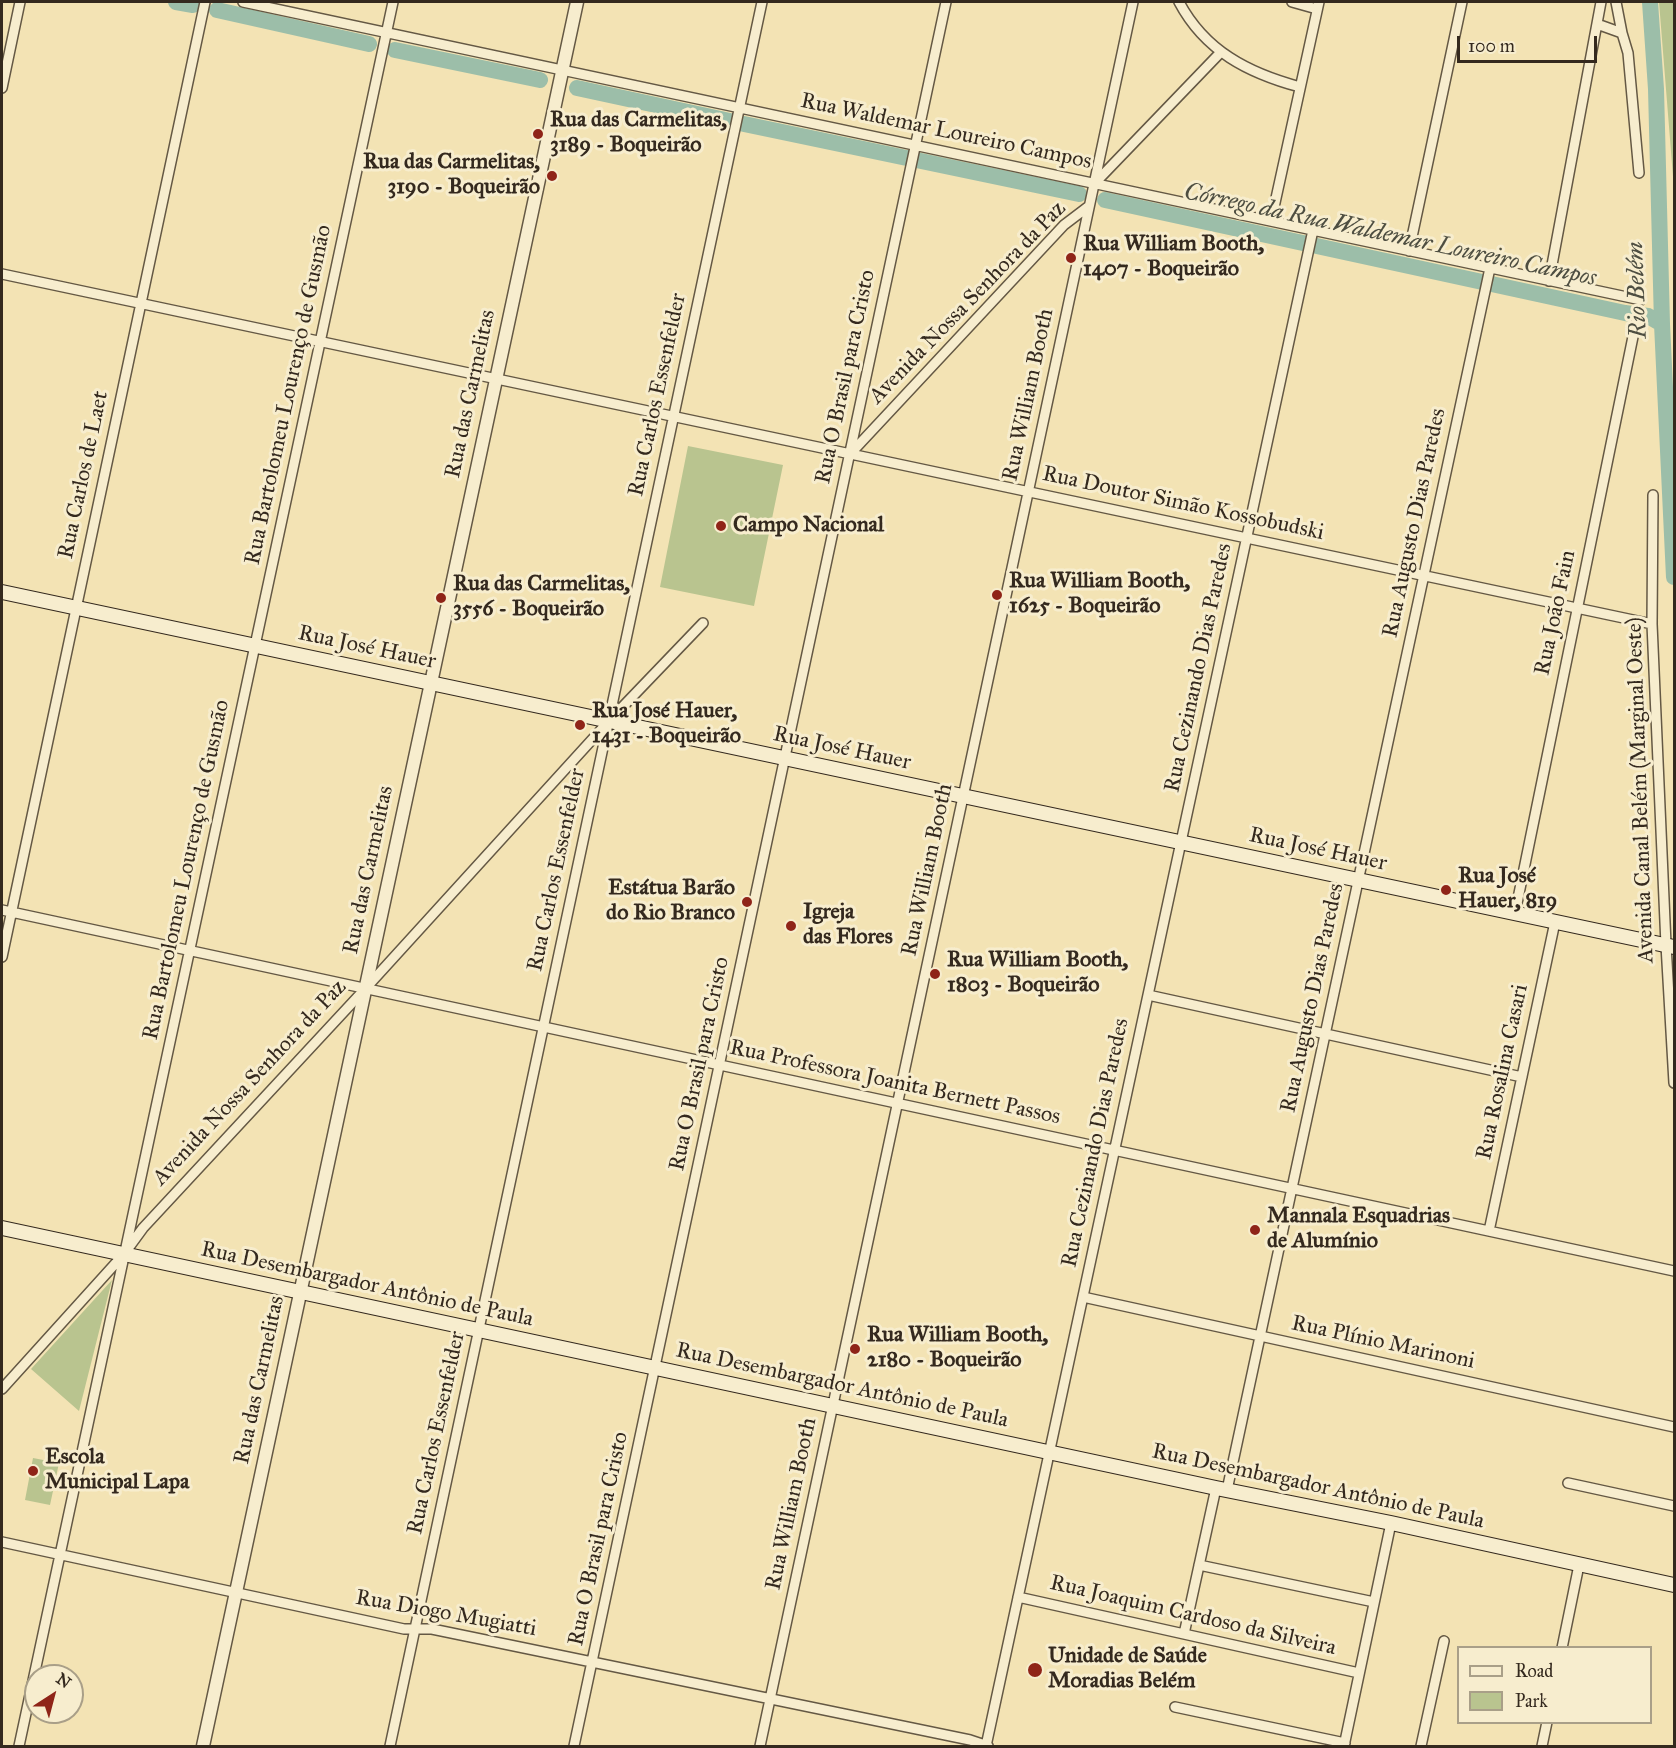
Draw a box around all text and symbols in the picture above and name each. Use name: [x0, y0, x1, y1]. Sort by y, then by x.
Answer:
scale bar: [1460, 24, 1600, 62]
text: 100 m: [1468, 35, 1515, 57]
street label: Rua Waldemar Loureiro Campos: [798, 88, 1094, 176]
place label: Rua das Carmelitas, 3189 - Boqueirão: [550, 108, 727, 160]
marker: Rua das Carmelitas, 3189 - Boqueirão: [531, 127, 545, 141]
place label: Rua das Carmelitas, 3190 - Boqueirão: [363, 150, 540, 202]
marker: Rua das Carmelitas, 3190 - Boqueirão: [545, 169, 559, 183]
water label: Córrego da Rua Waldemar Loureiro Campos: [1181, 178, 1599, 294]
street label: Avenida Nossa Senhora da Paz: [864, 196, 1072, 410]
street label: Rua Bartolomeu Lourenço de Gusmão: [240, 223, 338, 567]
place label: Rua William Booth, 1407 - Boqueirão: [1083, 232, 1264, 284]
water label: Rio Belém: [1622, 241, 1654, 339]
marker: Rua William Booth, 1407 - Boqueirão: [1064, 251, 1078, 265]
street label: Rua O Brasil para Cristo: [810, 268, 882, 486]
street label: Rua Carlos Essenfelder: [624, 291, 692, 499]
street label: Rua William Booth: [998, 306, 1060, 484]
street label: Rua das Carmelitas: [440, 308, 502, 480]
street label: Rua Carlos de Laet: [53, 389, 115, 561]
street label: Rua Augusto Dias Paredes: [1378, 406, 1452, 640]
street label: Rua Doutor Simão Kossobudski: [1040, 461, 1326, 547]
place label: Campo Nacional: [733, 513, 884, 539]
marker: Campo Nacional: [714, 519, 728, 533]
street label: Rua Cezinando Dias Paredes: [1160, 541, 1238, 795]
street label: Rua João Fain: [1530, 548, 1582, 678]
place label: Rua William Booth, 1625 - Boqueirão: [1009, 569, 1190, 620]
place label: Rua das Carmelitas, 3556 - Boqueirão: [453, 572, 630, 624]
marker: Rua William Booth, 1625 - Boqueirão: [990, 588, 1004, 602]
marker: Rua das Carmelitas, 3556 - Boqueirão: [434, 591, 448, 605]
street label: Avenida Canal Belém (Marginal Oeste): [1622, 617, 1660, 963]
street label: Rua José Hauer: [296, 621, 438, 675]
street label: Rua Bartolomeu Lourenço de Gusmão: [138, 698, 236, 1042]
place label: Rua José Hauer, 1431 - Boqueirão: [592, 699, 741, 750]
marker: Rua José Hauer, 1431 - Boqueirão: [573, 718, 587, 732]
street label: Rua José Hauer: [771, 722, 913, 776]
street label: Rua Carlos Essenfelder: [523, 766, 591, 974]
street label: Rua William Booth: [897, 781, 959, 959]
street label: Rua das Carmelitas: [338, 784, 400, 956]
street label: Rua José Hauer: [1247, 823, 1389, 877]
place label: Rua José Hauer, 819: [1458, 864, 1557, 915]
place label: Estátua Barão do Rio Branco: [606, 876, 735, 927]
street label: Rua Augusto Dias Paredes: [1276, 881, 1350, 1115]
marker: Rua José Hauer, 819: [1439, 883, 1453, 897]
marker: Estátua Barão do Rio Branco: [740, 895, 754, 909]
place label: Igreja das Flores: [803, 900, 893, 951]
marker: Igreja das Flores: [784, 919, 798, 933]
place label: Rua William Booth, 1803 - Boqueirão: [947, 948, 1128, 999]
street label: Rua O Brasil para Cristo: [664, 955, 736, 1173]
marker: Rua William Booth, 1803 - Boqueirão: [928, 967, 942, 981]
street label: Avenida Nossa Senhora da Paz: [148, 975, 352, 1191]
street label: Rua Rosalina Casari: [1472, 982, 1534, 1162]
street label: Rua Cezinando Dias Paredes: [1057, 1016, 1135, 1270]
street label: Rua Professora Joanita Bernett Passos: [727, 1035, 1063, 1131]
place label: Mannala Esquadrias de Alumínio: [1267, 1204, 1450, 1256]
marker: Mannala Esquadrias de Alumínio: [1248, 1223, 1262, 1237]
street label: Rua Desembargador Antônio de Paula: [198, 1237, 536, 1333]
street label: Rua das Carmelitas: [229, 1294, 291, 1466]
street label: Rua Plínio Marinoni: [1289, 1311, 1477, 1375]
place label: Rua William Booth, 2180 - Boqueirão: [867, 1323, 1048, 1374]
street label: Rua Carlos Essenfelder: [403, 1329, 471, 1537]
street label: Rua Desembargador Antônio de Paula: [673, 1338, 1011, 1434]
marker: Rua William Booth, 2180 - Boqueirão: [848, 1342, 862, 1356]
street label: Rua William Booth: [761, 1415, 823, 1593]
street label: Rua O Brasil para Cristo: [563, 1430, 635, 1648]
street label: Rua Desembargador Antônio de Paula: [1149, 1439, 1487, 1535]
place label: Escola Municipal Lapa: [45, 1445, 189, 1496]
marker: Escola Municipal Lapa: [26, 1464, 40, 1478]
street label: Rua Joaquim Cardoso da Silveira: [1047, 1570, 1339, 1662]
street label: Rua Diogo Mugiatti: [353, 1585, 539, 1643]
place label: Unidade de Saúde Moradias Belém: [1048, 1644, 1207, 1696]
legend: [1457, 1646, 1652, 1724]
text: Road: [1515, 1660, 1553, 1682]
marker: Unidade de Saúde Moradias Belém: [1026, 1661, 1044, 1679]
north arrow: [24, 1664, 84, 1724]
text: N: [53, 1669, 75, 1692]
text: Park: [1515, 1690, 1548, 1712]

